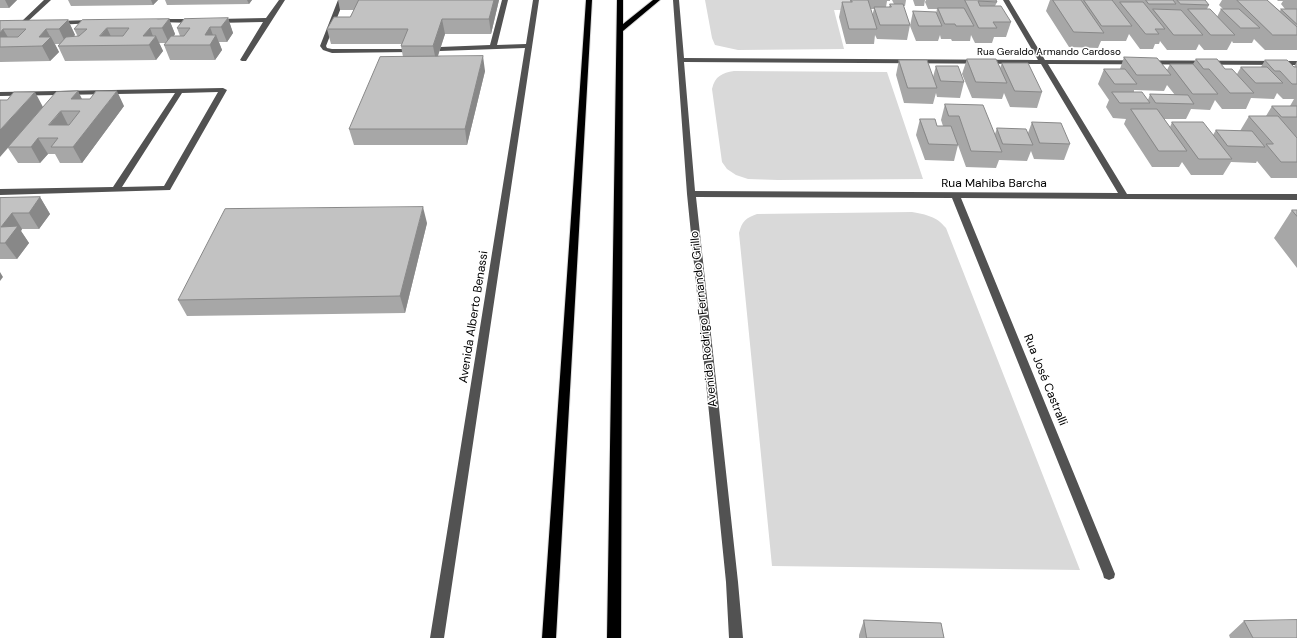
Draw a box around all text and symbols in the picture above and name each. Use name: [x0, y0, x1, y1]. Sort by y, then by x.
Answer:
street label: Rua Geraldo Armando Cardoso: [977, 46, 1121, 58]
street label: Rua Mahiba Barcha: [941, 177, 1047, 191]
street label: Avenida Rodrigo Fernando Grillo: [688, 230, 720, 408]
street label: Avenida Alberto Benassi: [456, 250, 492, 384]
street label: Rua José Castralli: [1020, 332, 1070, 428]

